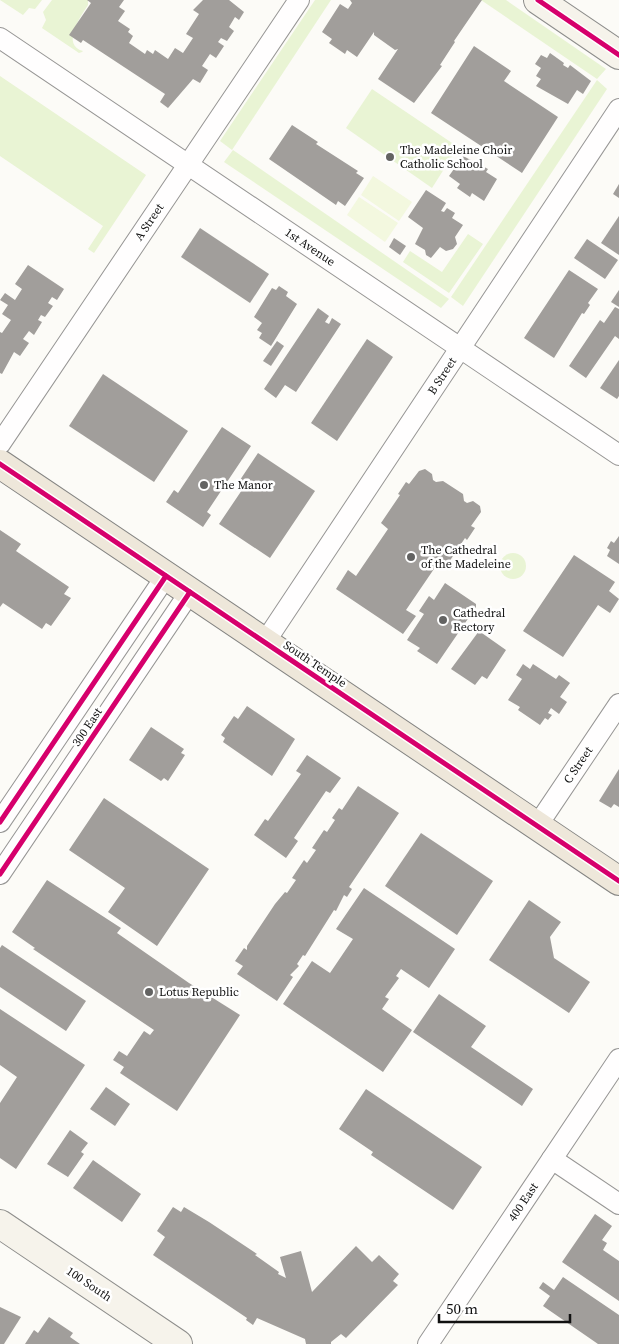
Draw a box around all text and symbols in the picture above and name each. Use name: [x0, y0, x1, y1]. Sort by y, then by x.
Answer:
place label: The Madeleine Choir Catholic School: [400, 142, 512, 172]
marker: The Madeleine Choir Catholic School: [384, 151, 396, 163]
street label: A Street: [131, 200, 167, 244]
street label: 1st Avenue: [282, 224, 338, 270]
street label: B Street: [424, 354, 460, 398]
place label: The Manor: [214, 477, 273, 493]
marker: The Manor: [198, 479, 210, 491]
place label: The Cathedral of the Madeleine: [421, 542, 511, 572]
marker: The Cathedral of the Madeleine: [405, 551, 417, 563]
place label: Cathedral Rectory: [453, 605, 506, 635]
marker: Cathedral Rectory: [437, 614, 449, 626]
street label: South Temple: [280, 637, 350, 691]
street label: 300 East: [68, 705, 106, 749]
street label: C Street: [560, 743, 596, 787]
place label: Lotus Republic: [159, 984, 239, 1000]
marker: Lotus Republic: [143, 986, 155, 998]
street label: 400 East: [504, 1180, 542, 1224]
street label: 100 South: [63, 1263, 115, 1305]
scale bar: [439, 1292, 570, 1324]
text: 50 m: [446, 1298, 478, 1319]

